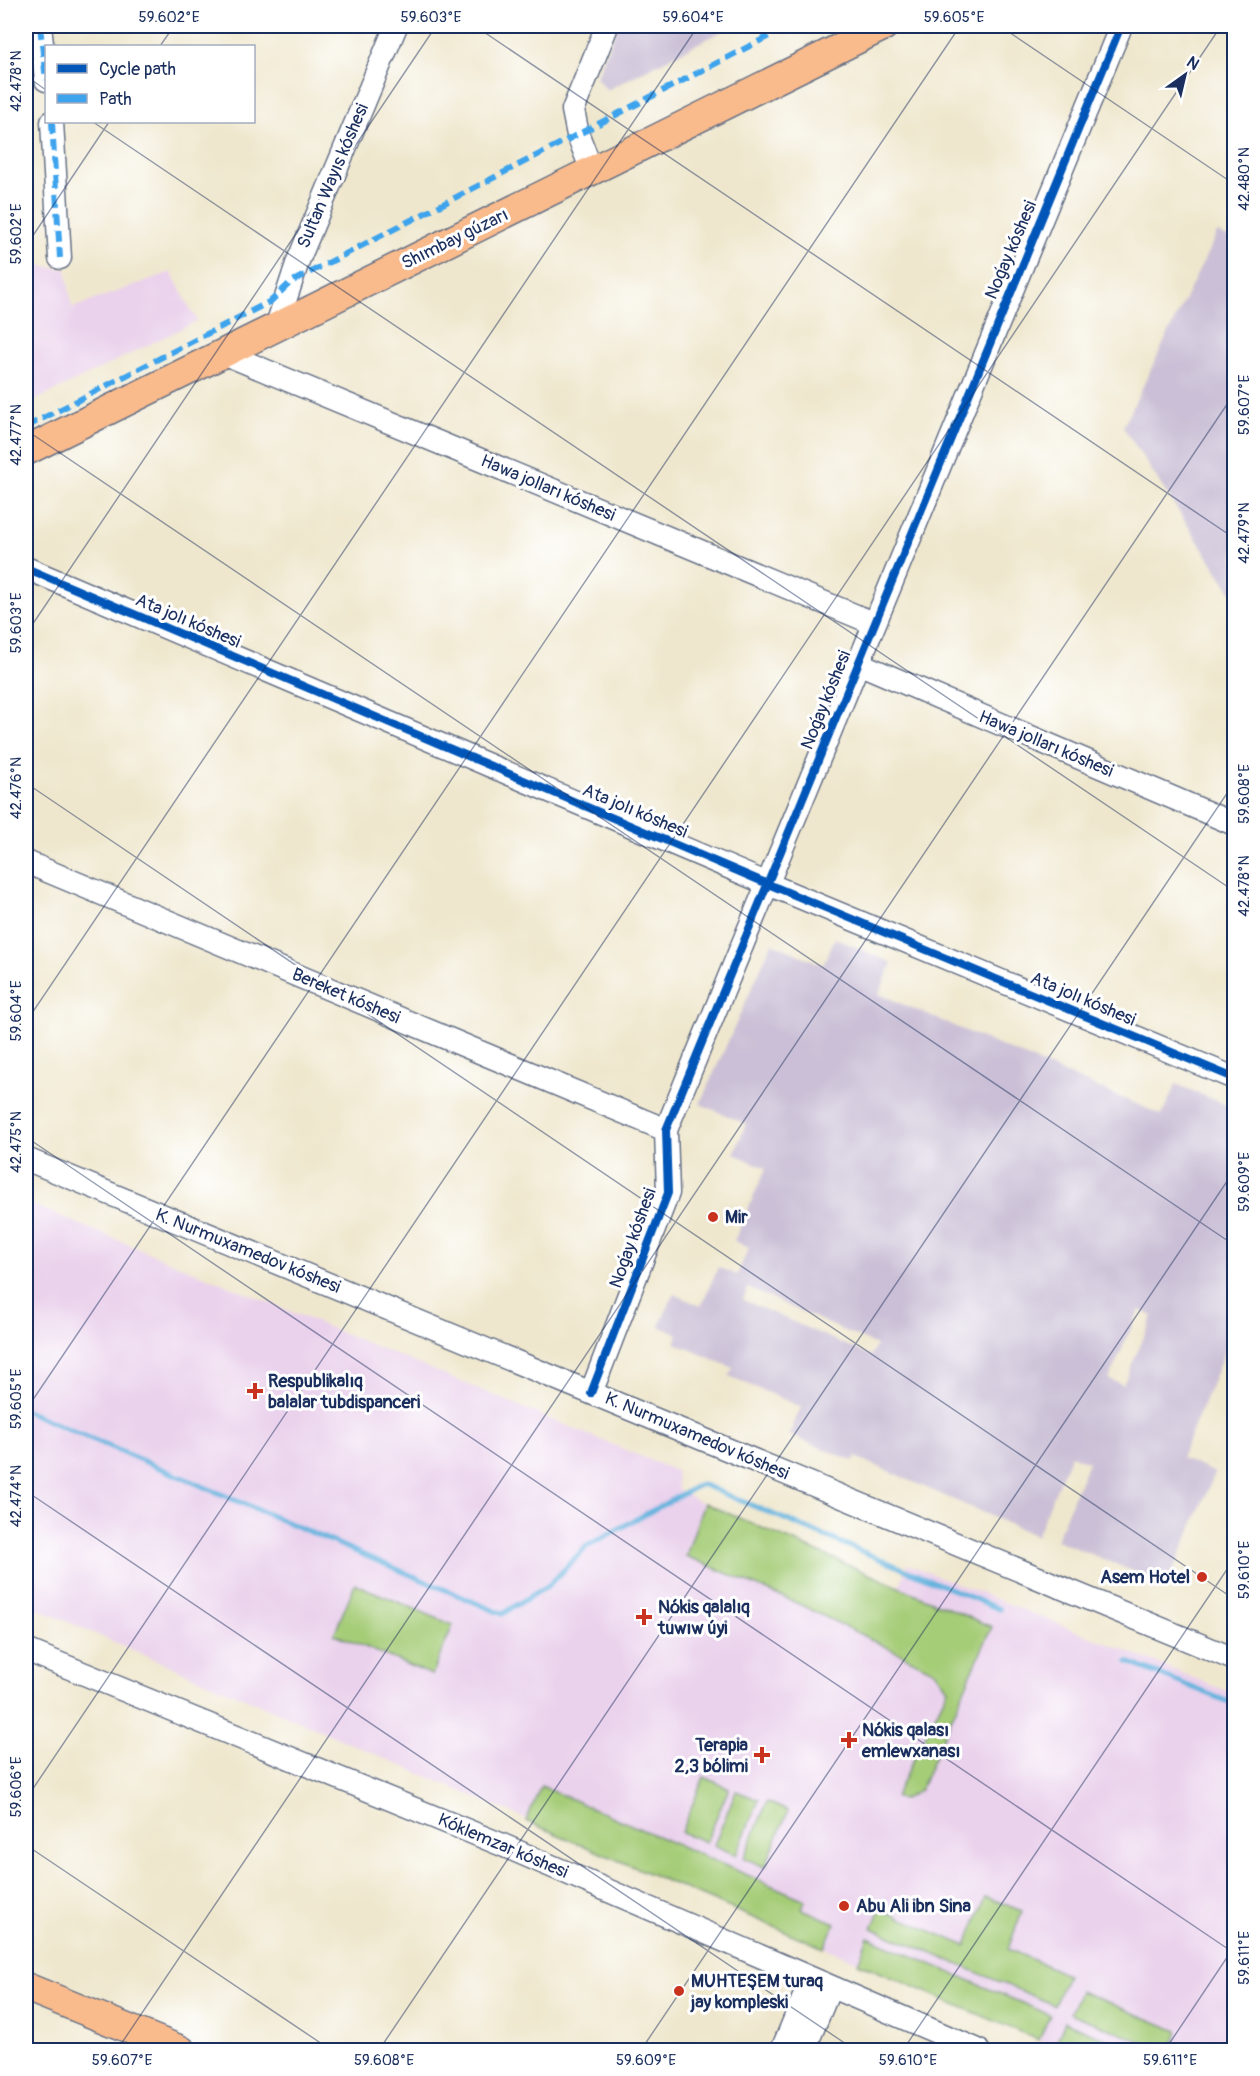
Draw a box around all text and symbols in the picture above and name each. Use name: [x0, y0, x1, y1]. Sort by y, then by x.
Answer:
text: 59.602°E: [139, 8, 200, 27]
text: 59.603°E: [401, 8, 462, 27]
text: 59.604°E: [662, 8, 724, 27]
text: 59.605°E: [924, 8, 985, 27]
legend: [45, 45, 255, 123]
north arrow: [1155, 45, 1215, 105]
text: 42.478°N: [7, 50, 26, 112]
text: N: [1183, 52, 1203, 75]
text: Cycle path: [99, 58, 176, 81]
text: Path: [99, 88, 132, 111]
street label: Sultan Wayıs kóshesi: [292, 100, 374, 252]
text: 42.480°N: [1235, 147, 1254, 211]
street label: Noǵay kóshesi: [980, 197, 1042, 303]
text: 59.602°E: [7, 203, 26, 264]
street label: Shımbay gúzarı: [398, 203, 512, 275]
text: 59.607°E: [1235, 375, 1254, 435]
text: 42.477°N: [7, 404, 26, 466]
street label: Hawa jolları kóshesi: [477, 449, 619, 527]
text: 42.479°N: [1235, 502, 1254, 564]
street label: Ata jolı kóshesi: [132, 589, 244, 653]
text: 59.603°E: [7, 592, 26, 653]
street label: Noǵay kóshesi: [796, 647, 856, 753]
street label: Hawa jolları kóshesi: [975, 705, 1117, 783]
text: 42.476°N: [7, 757, 26, 819]
text: 59.608°E: [1235, 764, 1254, 824]
street label: Ata jolı kóshesi: [579, 779, 691, 843]
text: 42.478°N: [1235, 855, 1254, 917]
street label: Bereket kóshesi: [288, 963, 404, 1029]
street label: Ata jolı kóshesi: [1027, 967, 1139, 1031]
text: 59.604°E: [7, 980, 26, 1042]
text: 42.475°N: [7, 1111, 26, 1173]
text: 59.609°E: [1235, 1152, 1254, 1212]
street label: Noǵay kóshesi: [604, 1185, 662, 1291]
street label: K. Nurmuxamedov kóshesi: [152, 1203, 344, 1299]
place label: Mir: [725, 1206, 748, 1229]
marker: Mir: [706, 1210, 720, 1224]
text: 59.605°E: [7, 1368, 26, 1429]
place label: Respublikalıq balalar tubdispanceri: [268, 1370, 420, 1414]
marker: Respublikalıq balalar tubdispanceri: [246, 1382, 264, 1400]
street label: K. Nurmuxamedov kóshesi: [602, 1387, 792, 1485]
text: 42.474°N: [7, 1465, 26, 1527]
text: 59.610°E: [1235, 1541, 1254, 1599]
place label: Asem Hotel: [1100, 1566, 1190, 1589]
marker: Asem Hotel: [1195, 1570, 1209, 1584]
place label: Nókis qalalıq tuwıw úyi: [657, 1596, 750, 1640]
marker: Nókis qalalıq tuwıw úyi: [635, 1608, 653, 1626]
place label: Nókis qalası emlewxanası: [861, 1719, 960, 1763]
marker: Nókis qalası emlewxanası: [840, 1731, 858, 1749]
place label: Terapia 2,3 bólimi: [674, 1734, 749, 1778]
marker: Terapia 2,3 bólimi: [753, 1746, 771, 1764]
text: 59.606°E: [7, 1756, 26, 1818]
street label: Kóklemzar kóshesi: [434, 1808, 572, 1884]
place label: Abu Ali ibn Sina: [856, 1895, 971, 1918]
marker: Abu Ali ibn Sina: [837, 1899, 851, 1913]
text: 59.611°E: [1235, 1931, 1254, 1985]
place label: MUHTEŞEM turaq jay kompleski: [690, 1970, 824, 2014]
marker: MUHTEŞEM turaq jay kompleski: [672, 1984, 686, 1998]
text: 59.607°E: [92, 2051, 152, 2070]
text: 59.608°E: [354, 2051, 414, 2070]
text: 59.609°E: [616, 2051, 676, 2070]
text: 59.610°E: [879, 2051, 937, 2070]
text: 59.611°E: [1143, 2051, 1197, 2070]

